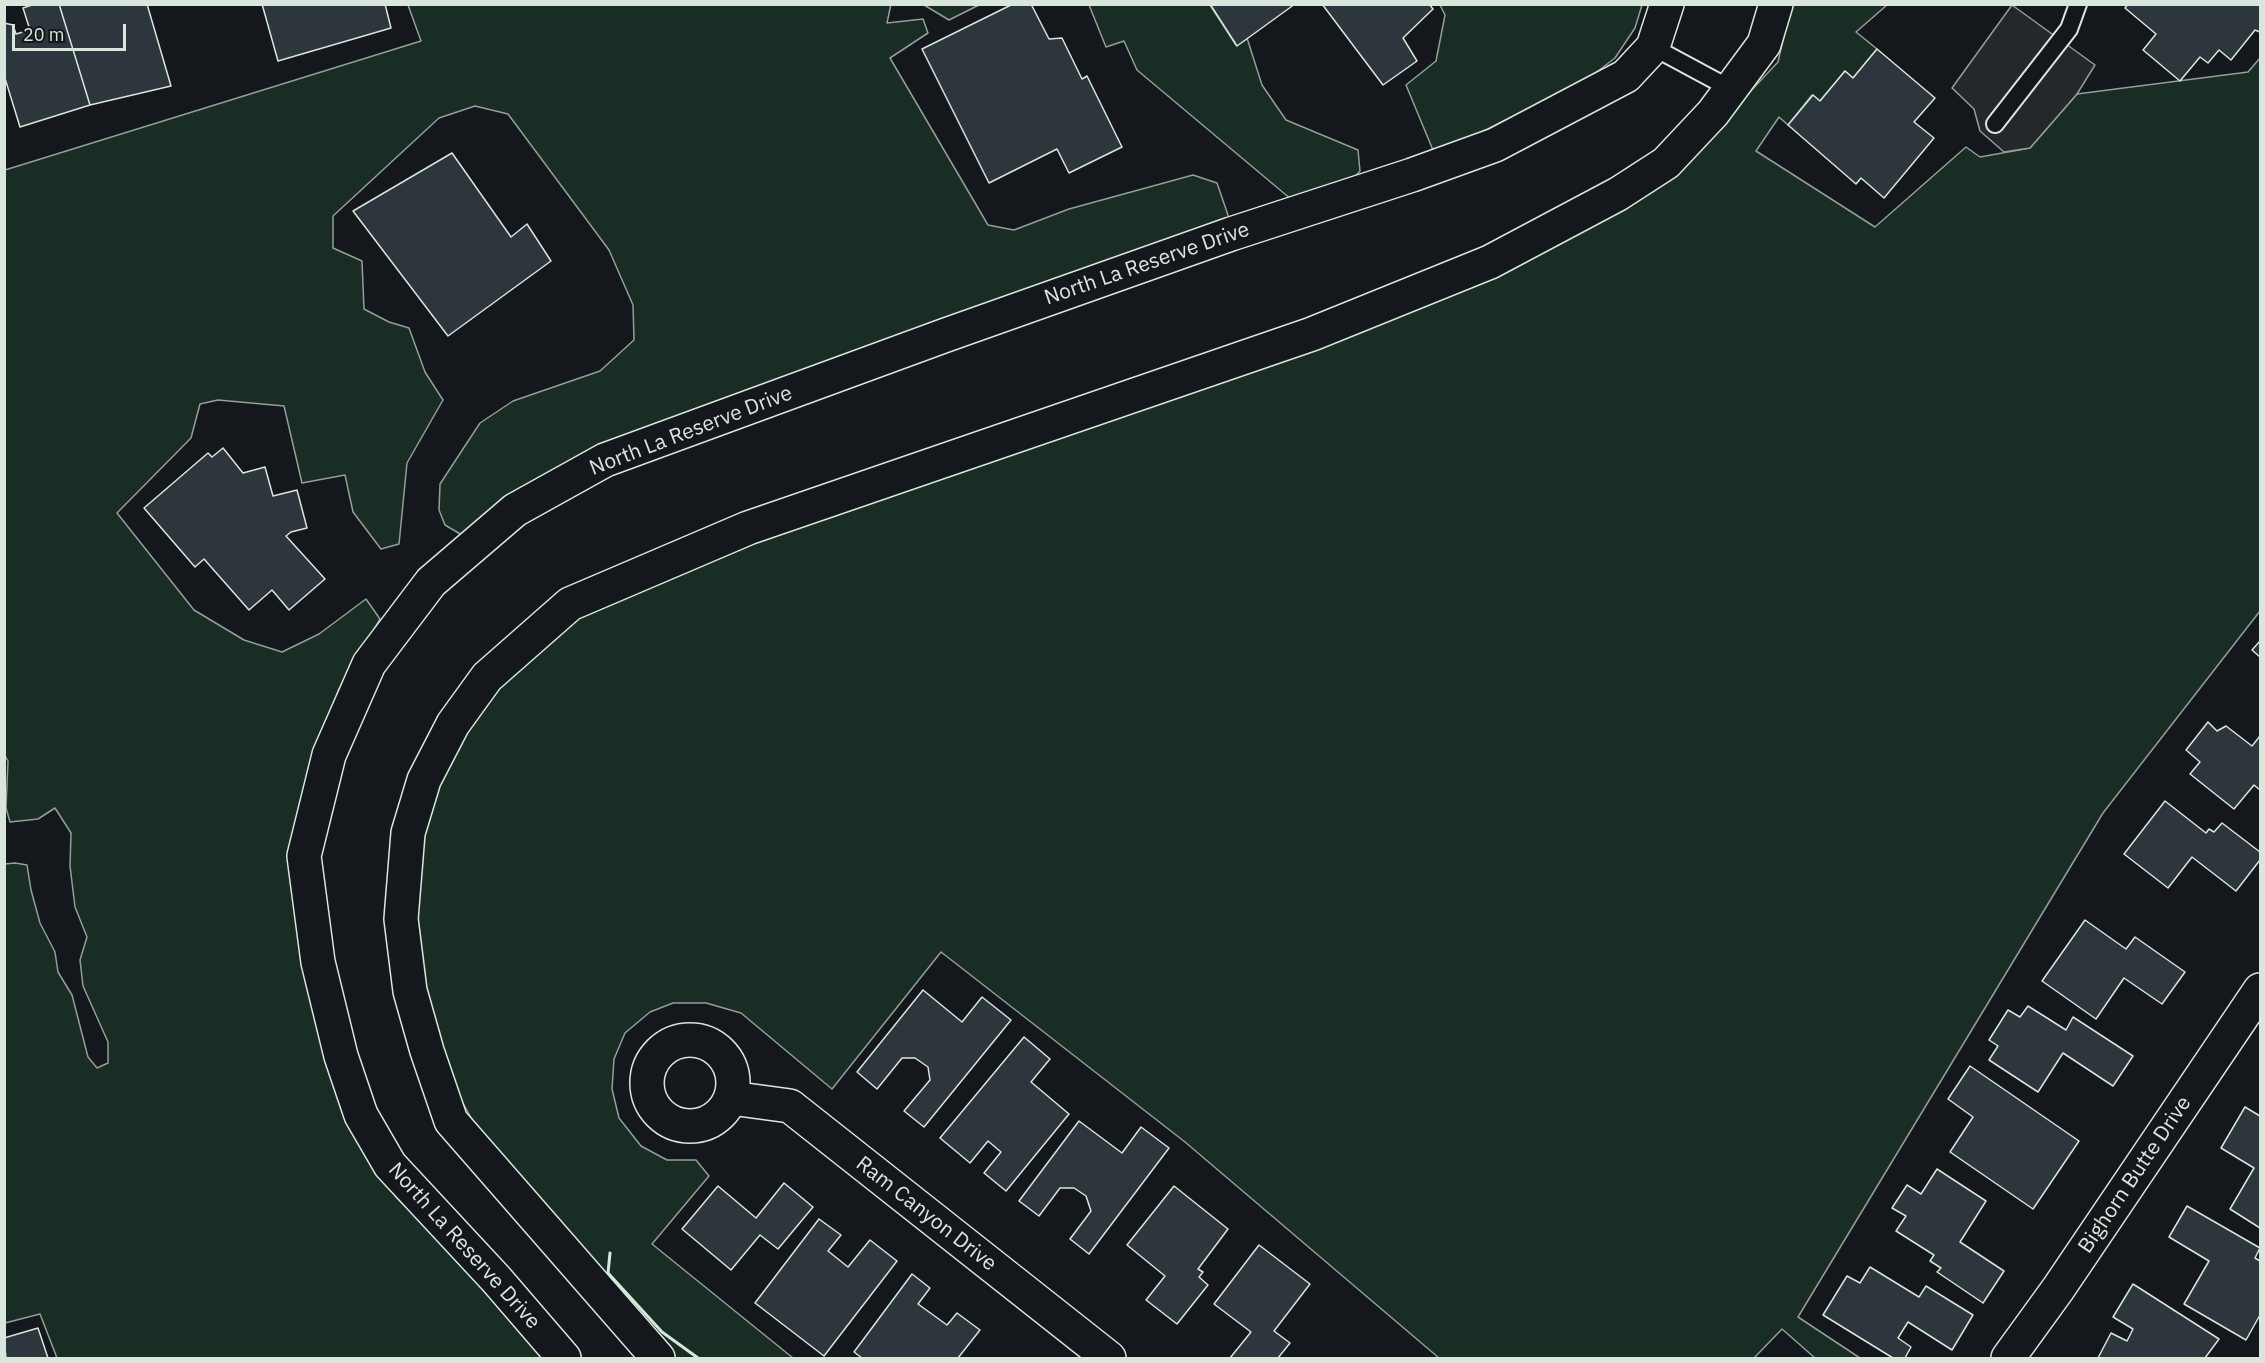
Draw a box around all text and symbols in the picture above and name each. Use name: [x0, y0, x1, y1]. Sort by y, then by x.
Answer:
scale bar: [15, 12, 129, 50]
text: 20 m: [23, 23, 65, 46]
street label: North La Reserve Drive: [1041, 217, 1253, 311]
street label: North La Reserve Drive: [586, 381, 796, 481]
street label: Bighorn Butte Drive: [2073, 1092, 2197, 1258]
street label: Ram Canyon Drive: [851, 1151, 1001, 1277]
street label: North La Reserve Drive: [383, 1158, 545, 1334]

